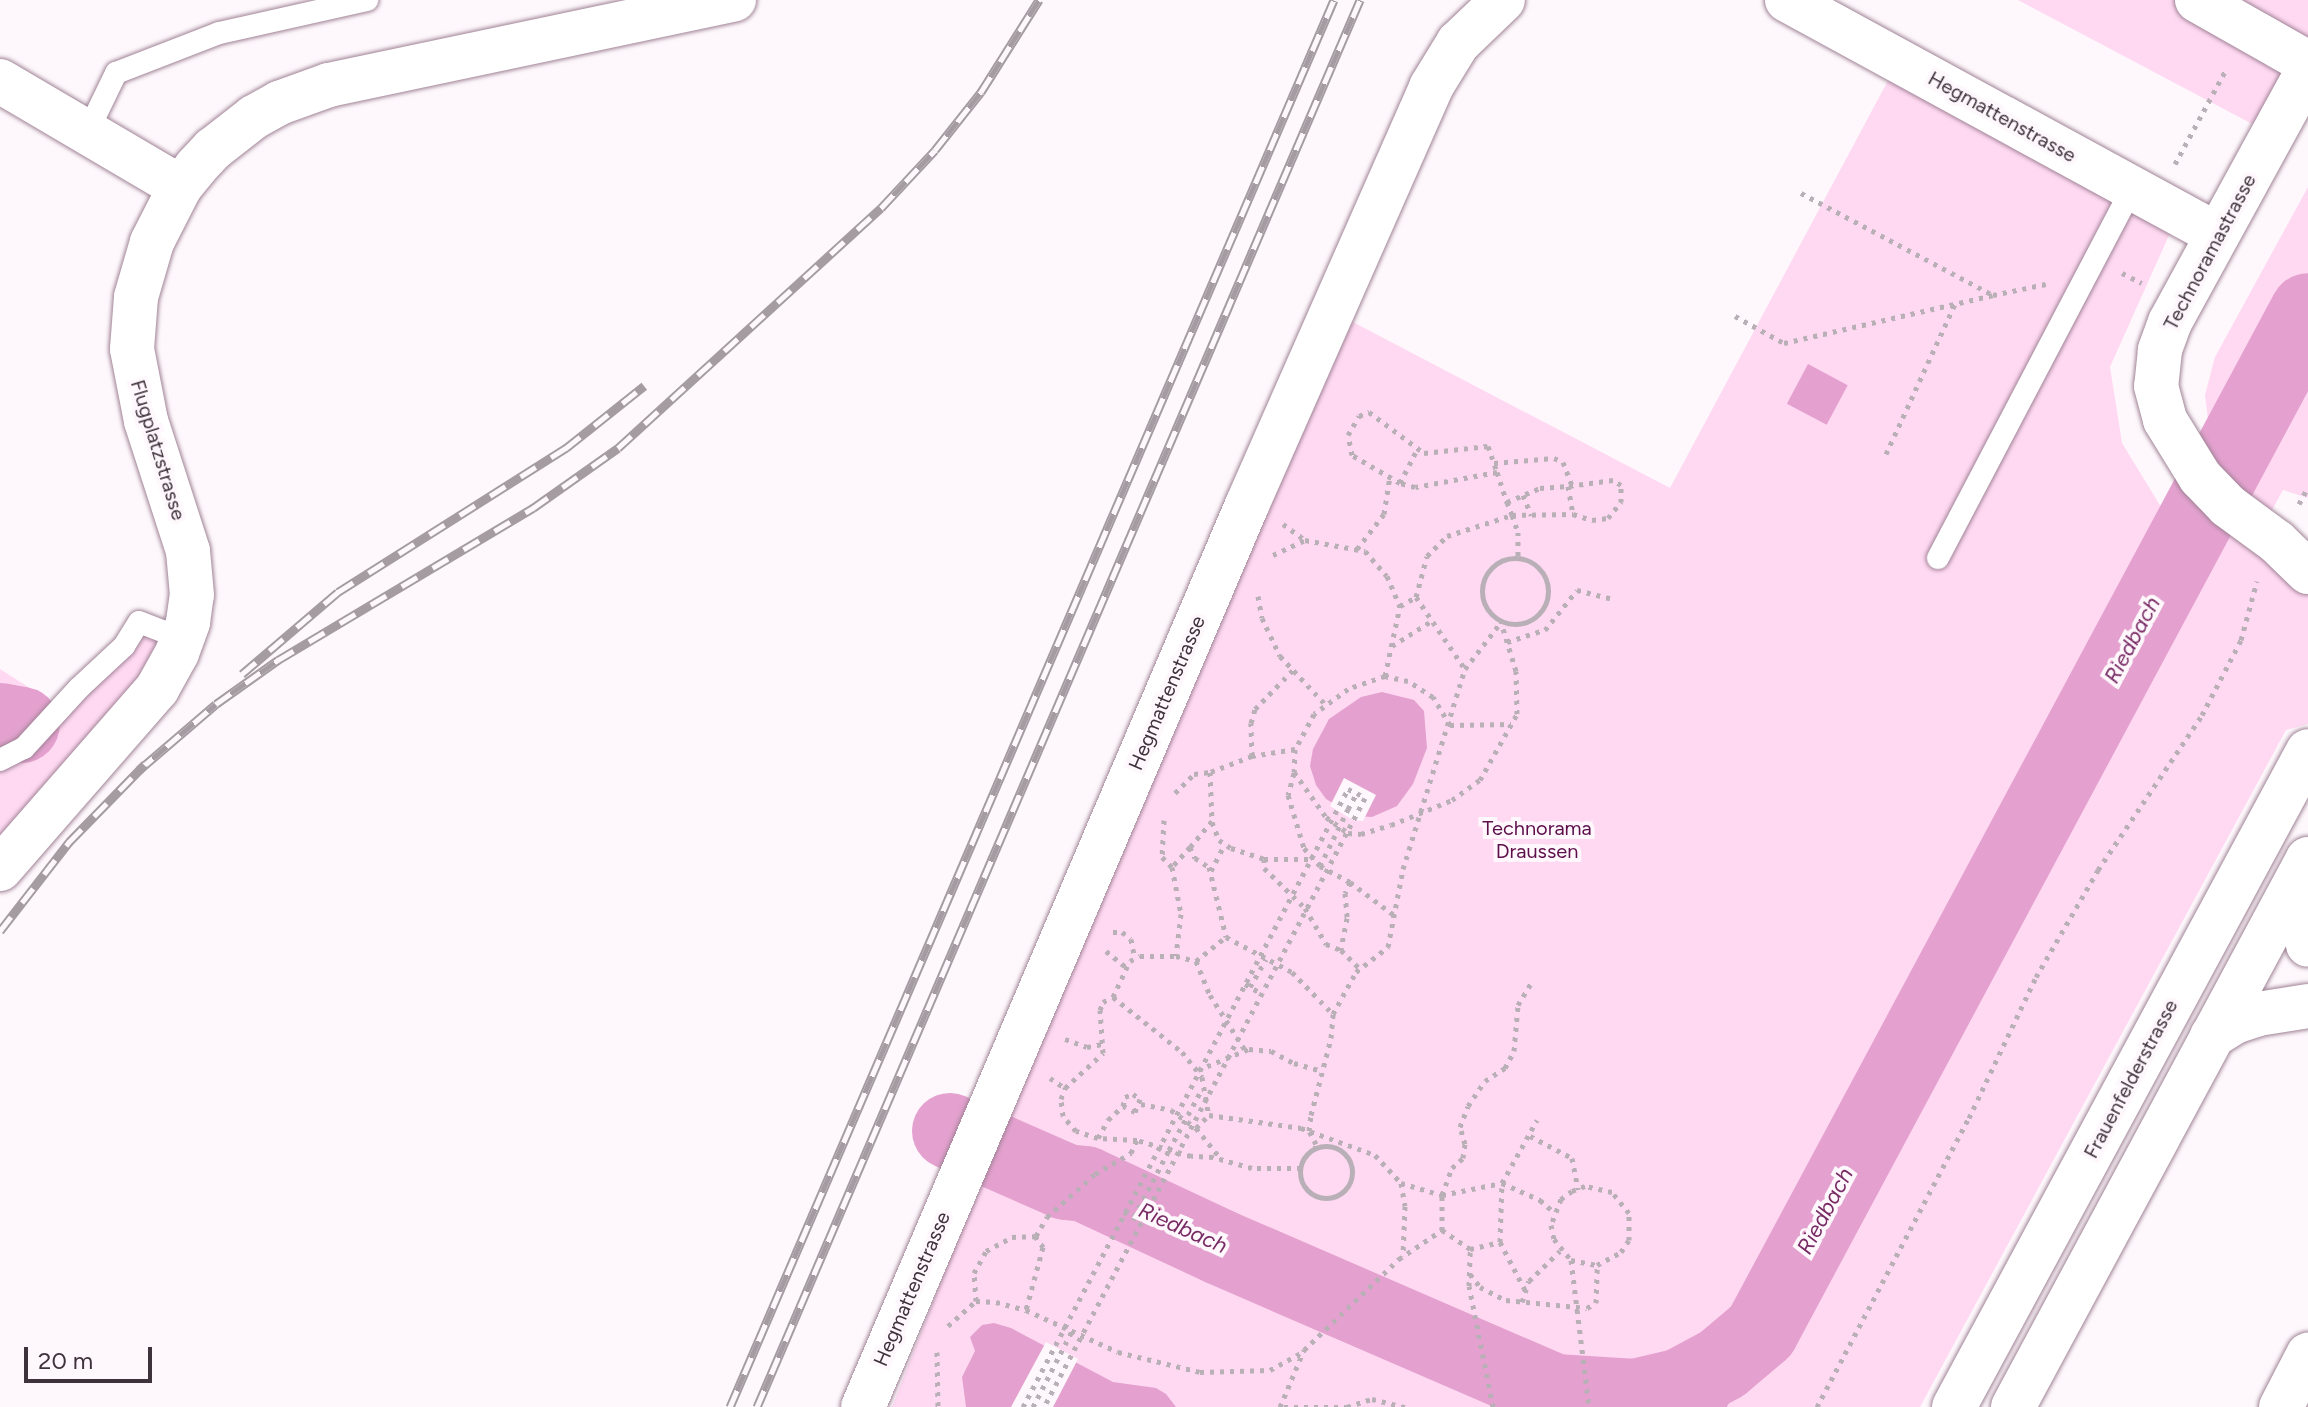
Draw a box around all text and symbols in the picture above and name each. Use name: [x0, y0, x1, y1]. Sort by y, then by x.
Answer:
street label: Hegmattenstrasse: [1924, 66, 2080, 168]
street label: Technoramastrasse: [2159, 170, 2261, 334]
street label: Flugplatzstrasse: [125, 377, 191, 523]
water label: Riedbach: [2098, 592, 2166, 688]
street label: Hegmattenstrasse: [1124, 612, 1210, 774]
park label: Technorama Draussen: [1482, 817, 1592, 864]
street label: Frauenfelderstrasse: [2079, 996, 2183, 1162]
water label: Riedbach: [1791, 1163, 1859, 1259]
water label: Riedbach: [1135, 1197, 1231, 1259]
street label: Hegmattenstrasse: [869, 1208, 955, 1370]
scale bar: [28, 1331, 156, 1381]
text: 20 m: [38, 1346, 93, 1375]

